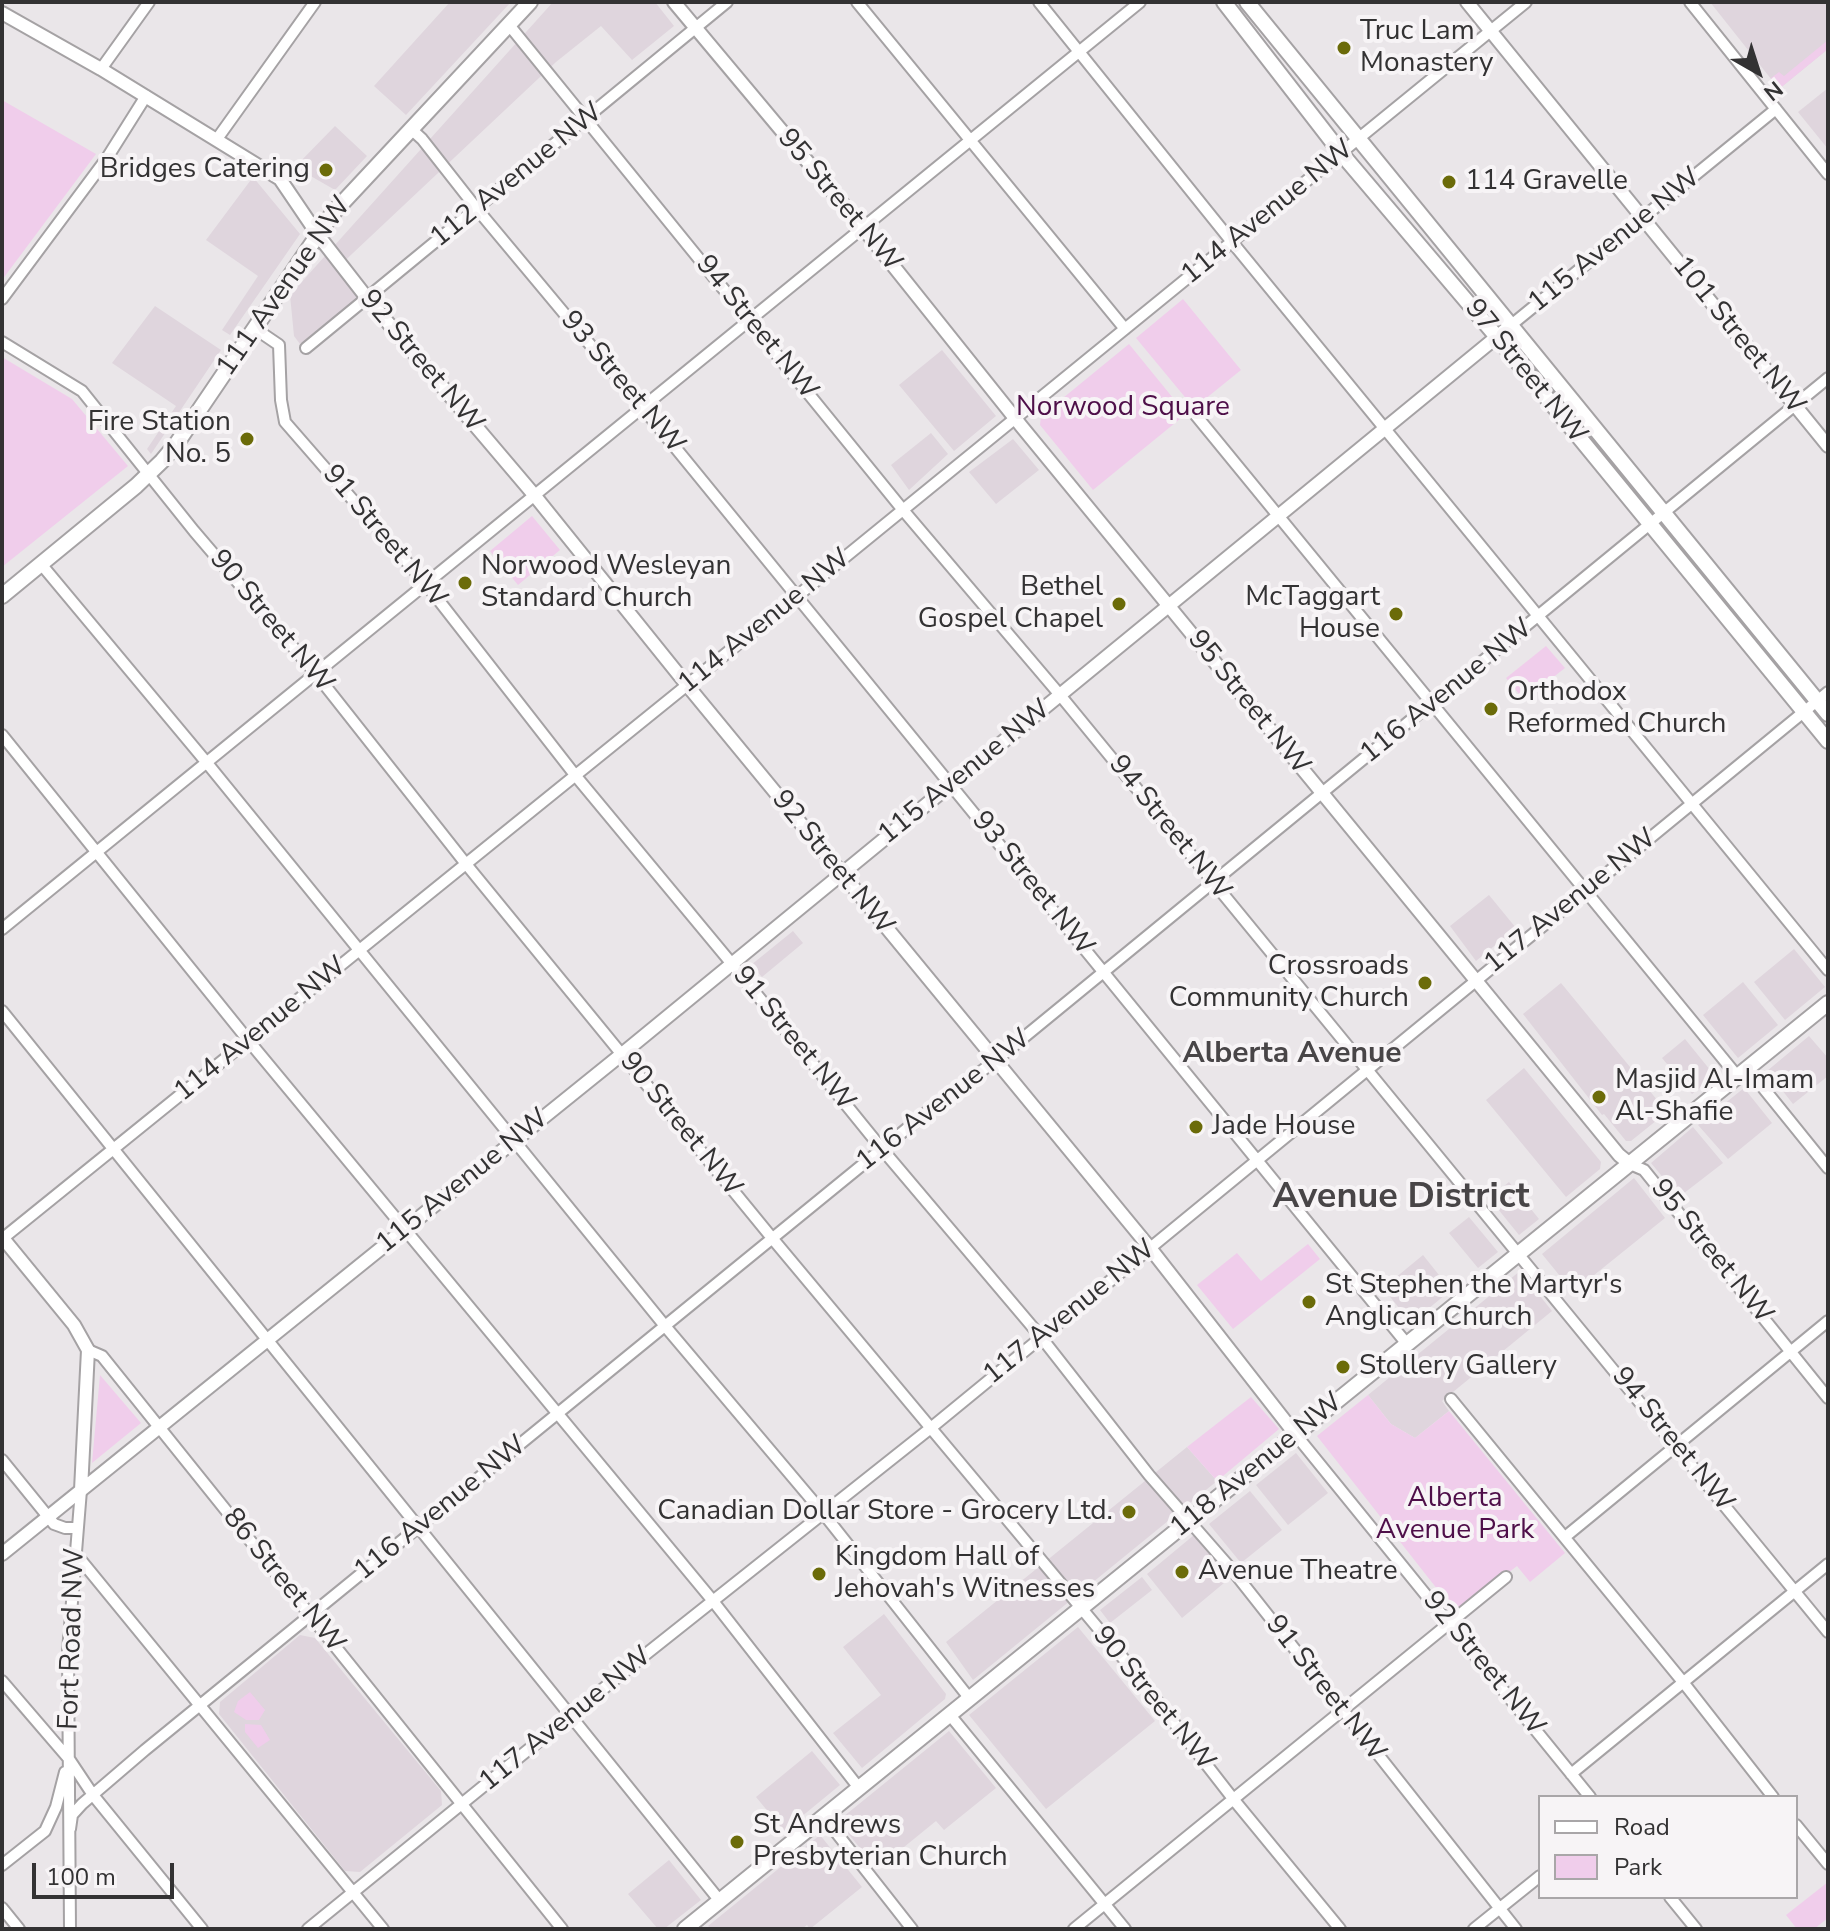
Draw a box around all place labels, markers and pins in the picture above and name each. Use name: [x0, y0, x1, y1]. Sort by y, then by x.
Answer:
place label: Truc Lam Monastery: [1360, 15, 1493, 81]
marker: Truc Lam Monastery: [1335, 39, 1353, 57]
place label: Bridges Catering: [100, 153, 310, 187]
marker: Bridges Catering: [317, 161, 335, 179]
place label: 114 Gravelle: [1465, 165, 1628, 199]
marker: 114 Gravelle: [1440, 173, 1458, 191]
place label: Fire Station No. 5: [88, 406, 231, 472]
marker: Fire Station No. 5: [238, 430, 256, 448]
place label: Norwood Wesleyan Standard Church: [481, 550, 731, 616]
place label: Bethel Gospel Chapel: [918, 571, 1103, 637]
marker: Norwood Wesleyan Standard Church: [456, 574, 474, 592]
place label: McTaggart House: [1245, 581, 1380, 647]
marker: Bethel Gospel Chapel: [1110, 595, 1128, 613]
marker: McTaggart House: [1387, 605, 1405, 623]
place label: Orthodox Reformed Church: [1507, 676, 1726, 742]
marker: Orthodox Reformed Church: [1482, 700, 1500, 718]
place label: Crossroads Community Church: [1169, 950, 1409, 1016]
marker: Crossroads Community Church: [1416, 974, 1434, 992]
place label: Masjid Al-Imam Al-Shafie: [1615, 1064, 1814, 1130]
marker: Masjid Al-Imam Al-Shafie: [1590, 1088, 1608, 1106]
place label: Jade House: [1212, 1110, 1355, 1144]
marker: Jade House: [1187, 1118, 1205, 1136]
place label: St Stephen the Martyr's Anglican Church: [1325, 1269, 1623, 1335]
marker: St Stephen the Martyr's Anglican Church: [1300, 1293, 1318, 1311]
place label: Stollery Gallery: [1359, 1350, 1557, 1384]
marker: Stollery Gallery: [1334, 1358, 1352, 1376]
place label: Canadian Dollar Store - Grocery Ltd.: [657, 1495, 1113, 1529]
marker: Canadian Dollar Store - Grocery Ltd.: [1120, 1503, 1138, 1521]
place label: Kingdom Hall of Jehovah's Witnesses: [835, 1541, 1095, 1607]
place label: Avenue Theatre: [1198, 1555, 1398, 1589]
marker: Avenue Theatre: [1173, 1563, 1191, 1581]
marker: Kingdom Hall of Jehovah's Witnesses: [810, 1565, 828, 1583]
place label: St Andrews Presbyterian Church: [753, 1809, 1008, 1875]
marker: St Andrews Presbyterian Church: [728, 1833, 746, 1851]

